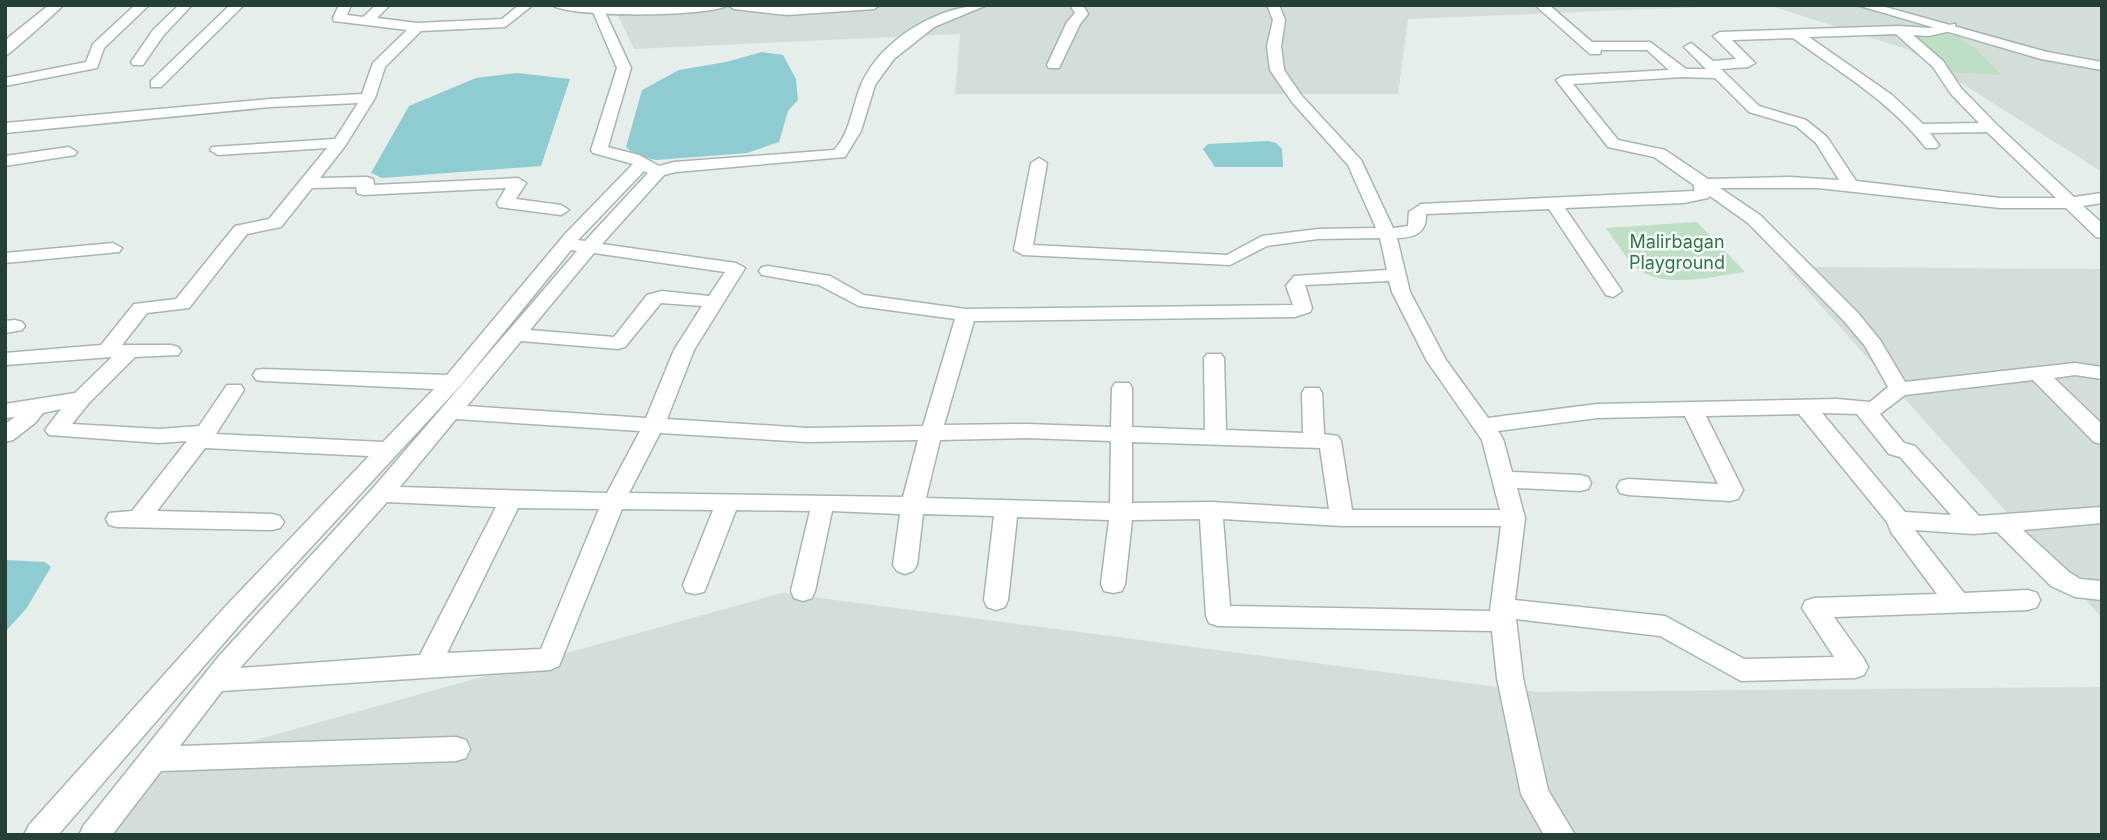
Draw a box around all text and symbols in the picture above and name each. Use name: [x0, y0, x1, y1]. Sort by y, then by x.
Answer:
park label: Malirbagan Playground: [1629, 231, 1725, 273]

